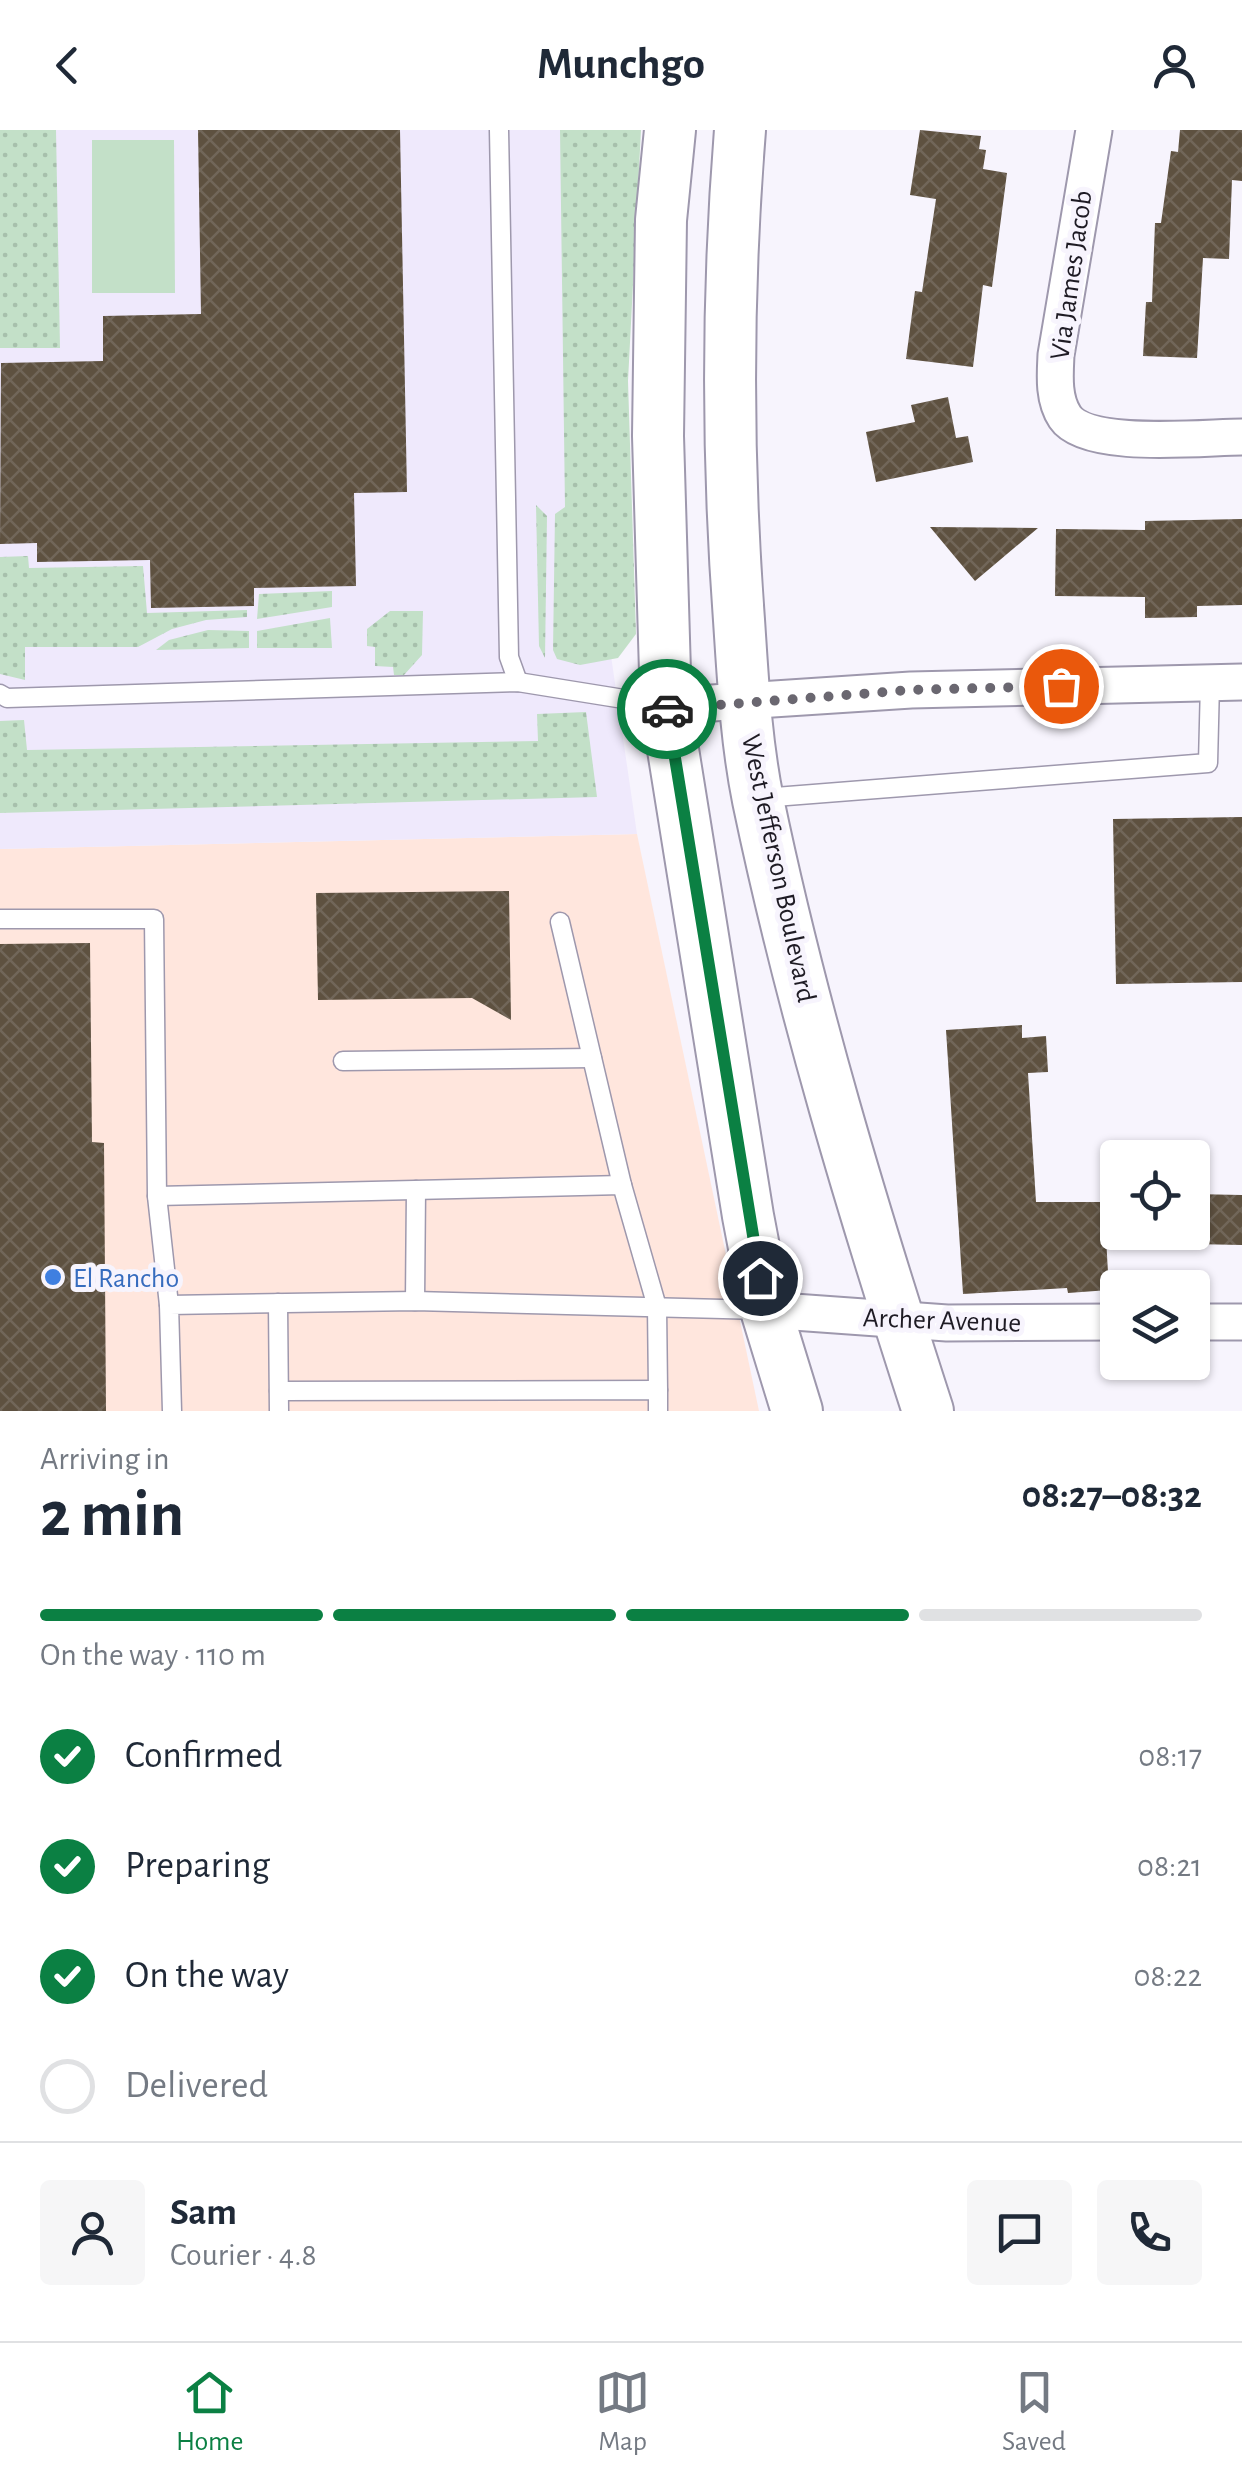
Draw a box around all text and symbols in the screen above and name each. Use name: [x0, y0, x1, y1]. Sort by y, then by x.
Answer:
icon: back: [40, 38, 95, 93]
icon: person: [1147, 38, 1202, 93]
text: Munchgo: [537, 42, 705, 87]
street label: Via James Jacob: [1046, 189, 1098, 362]
pin: [1019, 644, 1104, 729]
courier: [617, 659, 717, 759]
icon: bag: [1034, 659, 1089, 714]
icon: car: [640, 682, 695, 737]
street label: West Jefferson Boulevard: [736, 732, 820, 1005]
map controls: [1100, 1140, 1210, 1380]
button: locate: [1100, 1140, 1210, 1250]
pin: [718, 1236, 803, 1321]
icon: home: [733, 1251, 788, 1306]
place label: El Rancho: [73, 1265, 179, 1293]
marker: El Rancho: [42, 1266, 64, 1288]
button: layers: [1100, 1270, 1210, 1380]
street label: Archer Avenue: [862, 1304, 1022, 1338]
text: Arriving in: [40, 1443, 169, 1475]
text: 08:27–08:32: [1021, 1477, 1202, 1515]
text: 2 min: [40, 1483, 184, 1548]
text: On the way · 110 m: [40, 1639, 266, 1671]
icon: check: [40, 1729, 95, 1784]
text: Confirmed: [125, 1737, 282, 1775]
text: 08:17: [1138, 1740, 1202, 1772]
icon: check: [40, 1839, 95, 1894]
text: Preparing: [125, 1847, 270, 1885]
text: 08:21: [1137, 1850, 1202, 1882]
icon: check: [40, 1949, 95, 2004]
text: On the way: [125, 1957, 289, 1995]
text: 08:22: [1133, 1960, 1202, 1992]
text: Delivered: [125, 2067, 268, 2105]
button: person: [40, 2180, 145, 2285]
button: chat: [967, 2180, 1072, 2285]
button: phone: [1097, 2180, 1202, 2285]
text: Sam: [170, 2194, 237, 2232]
text: Courier · 4.8: [170, 2239, 317, 2271]
tab: Home: [176, 2365, 243, 2459]
tab: Map: [595, 2365, 650, 2459]
tab: Saved: [1002, 2365, 1066, 2459]

